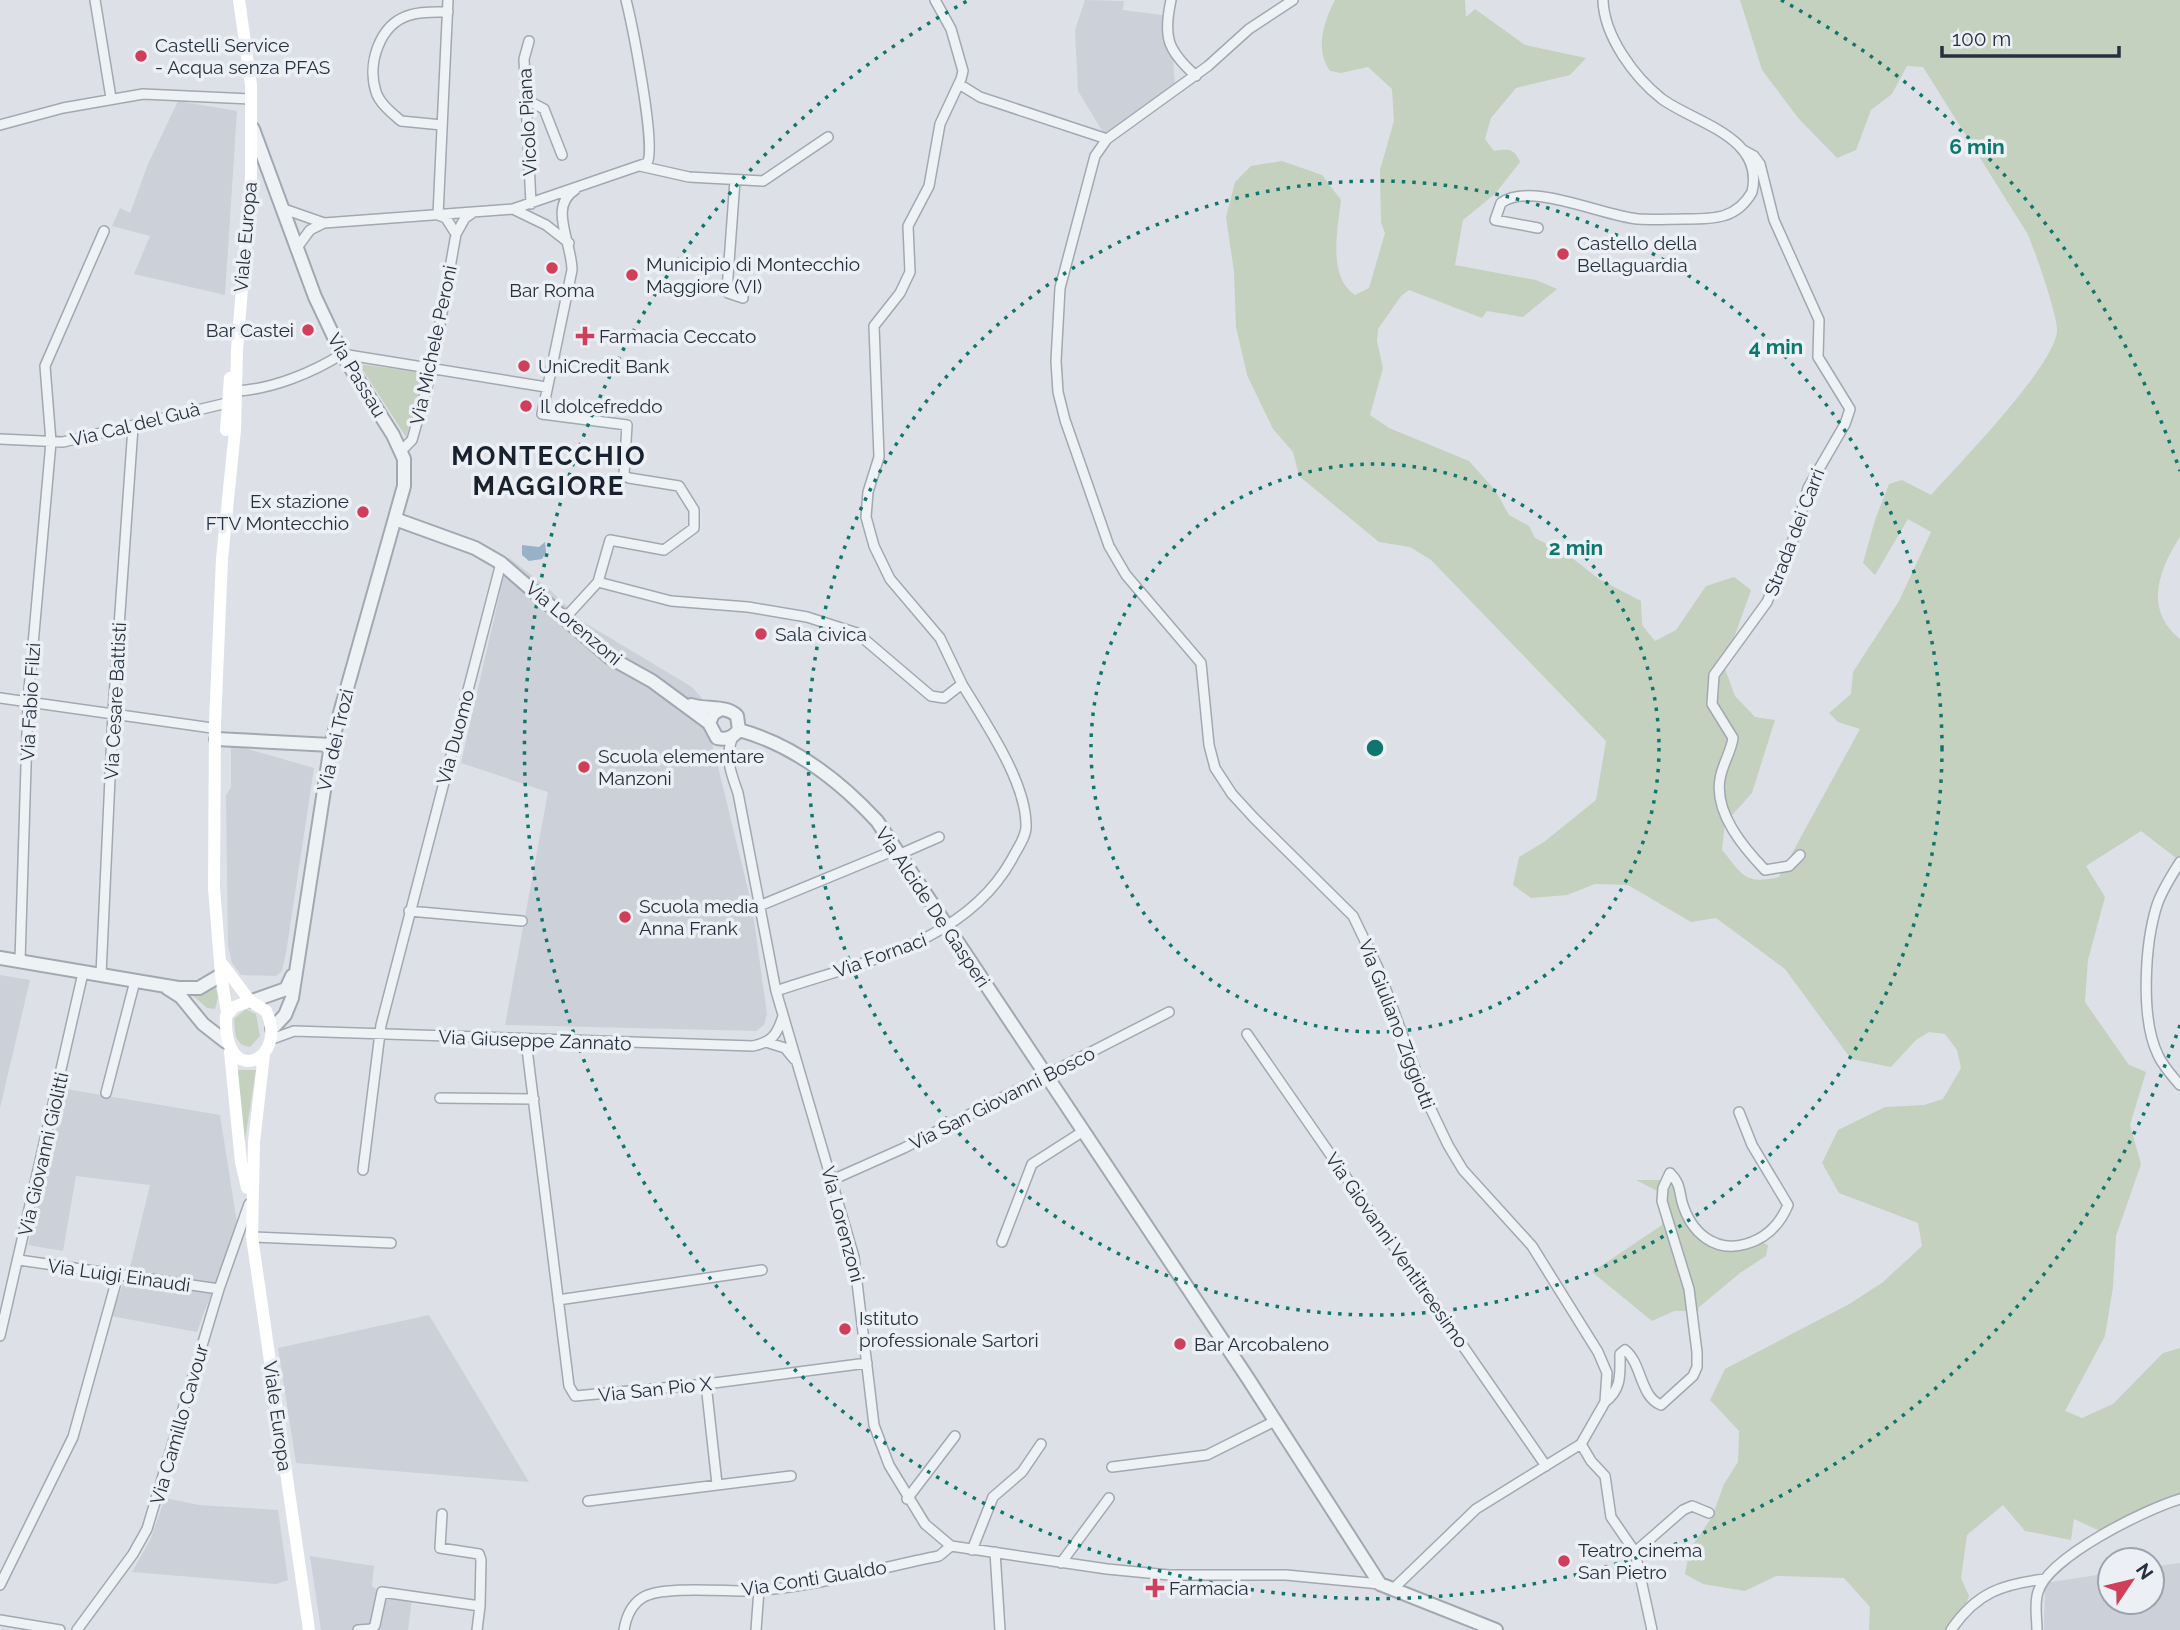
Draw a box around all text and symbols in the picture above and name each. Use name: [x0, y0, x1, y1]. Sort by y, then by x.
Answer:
scale bar: [1942, 14, 2119, 58]
text: 100 m: [1952, 26, 2011, 51]
place label: Castelli Service - Acqua senza PFAS: [155, 34, 330, 78]
marker: Castelli Service - Acqua senza PFAS: [133, 48, 149, 64]
street label: Vicolo Piana: [513, 68, 541, 176]
text: 6 min: [1949, 134, 2005, 159]
street label: Viale Europa: [229, 181, 261, 293]
place label: Castello della Bellaguardia: [1577, 232, 1697, 276]
marker: Castello della Bellaguardia: [1555, 246, 1571, 262]
place label: Municipio di Montecchio Maggiore (VI): [646, 253, 860, 297]
marker: Bar Roma: [544, 260, 560, 276]
street label: Via Michele Peroni: [405, 263, 461, 427]
marker: Municipio di Montecchio Maggiore (VI): [624, 267, 640, 283]
place label: Bar Roma: [509, 279, 595, 301]
place label: Bar Castei: [206, 319, 294, 341]
marker: Bar Castei: [300, 322, 316, 338]
place label: Farmacia Ceccato: [599, 325, 756, 347]
marker: Farmacia Ceccato: [577, 328, 593, 344]
street label: Via Passau: [323, 329, 391, 421]
text: 4 min: [1749, 334, 1803, 359]
place label: UniCredit Bank: [538, 355, 669, 377]
marker: UniCredit Bank: [516, 358, 532, 374]
place label: Il dolcefreddo: [540, 395, 663, 417]
street label: Via Cal del Guà: [68, 397, 202, 451]
marker: Il dolcefreddo: [518, 398, 534, 414]
district label: MONTECCHIO MAGGIORE: [451, 441, 647, 501]
street label: Strada dei Carri: [1760, 465, 1828, 599]
place label: Ex stazione FTV Montecchio: [206, 490, 349, 534]
marker: Ex stazione FTV Montecchio: [355, 504, 371, 520]
text: 2 min: [1549, 535, 1603, 560]
street label: Via Lorenzoni: [521, 576, 627, 670]
street label: Via Cesare Battisti: [100, 622, 130, 780]
place label: Sala civica: [775, 623, 867, 645]
marker: Sala civica: [753, 626, 769, 642]
street label: Via Fabio Filzi: [16, 642, 44, 762]
street label: Via dei Trozi: [313, 687, 357, 793]
street label: Via Duomo: [432, 687, 478, 787]
centre of rings: [1363, 736, 1387, 760]
place label: Scuola elementare Manzoni: [598, 745, 764, 789]
marker: Scuola elementare Manzoni: [576, 759, 592, 775]
street label: Via Alcide De Gasperi: [871, 823, 995, 991]
place label: Scuola media Anna Frank: [639, 895, 759, 939]
marker: Scuola media Anna Frank: [617, 909, 633, 925]
street label: Via Fornaci: [831, 928, 929, 982]
street label: Via Giuliano Ziggiotti: [1354, 936, 1440, 1112]
street label: Via Giuseppe Zannato: [438, 1026, 632, 1054]
street label: Via San Giovanni Bosco: [906, 1042, 1098, 1154]
street label: Via Giovanni Giolitti: [13, 1070, 73, 1238]
street label: Via Giovanni Ventitreesimo: [1321, 1148, 1473, 1352]
street label: Via Lorenzoni: [817, 1164, 869, 1284]
street label: Via Luigi Einaudi: [46, 1254, 192, 1296]
place label: Istituto professionale Sartori: [859, 1307, 1039, 1351]
marker: Istituto professionale Sartori: [837, 1321, 853, 1337]
place label: Bar Arcobaleno: [1194, 1333, 1329, 1355]
marker: Bar Arcobaleno: [1172, 1336, 1188, 1352]
street label: Via Camillo Cavour: [146, 1341, 213, 1507]
street label: Viale Europa: [259, 1360, 297, 1472]
street label: Via San Pio X: [597, 1372, 713, 1406]
place label: Teatro cinema San Pietro: [1578, 1539, 1702, 1583]
north arrow: [2096, 1546, 2166, 1616]
marker: Teatro cinema San Pietro: [1556, 1553, 1572, 1569]
street label: Via Conti Gualdo: [740, 1556, 888, 1600]
text: N: [2132, 1559, 2158, 1583]
place label: Farmacia: [1169, 1577, 1249, 1599]
marker: Farmacia: [1147, 1580, 1163, 1596]

